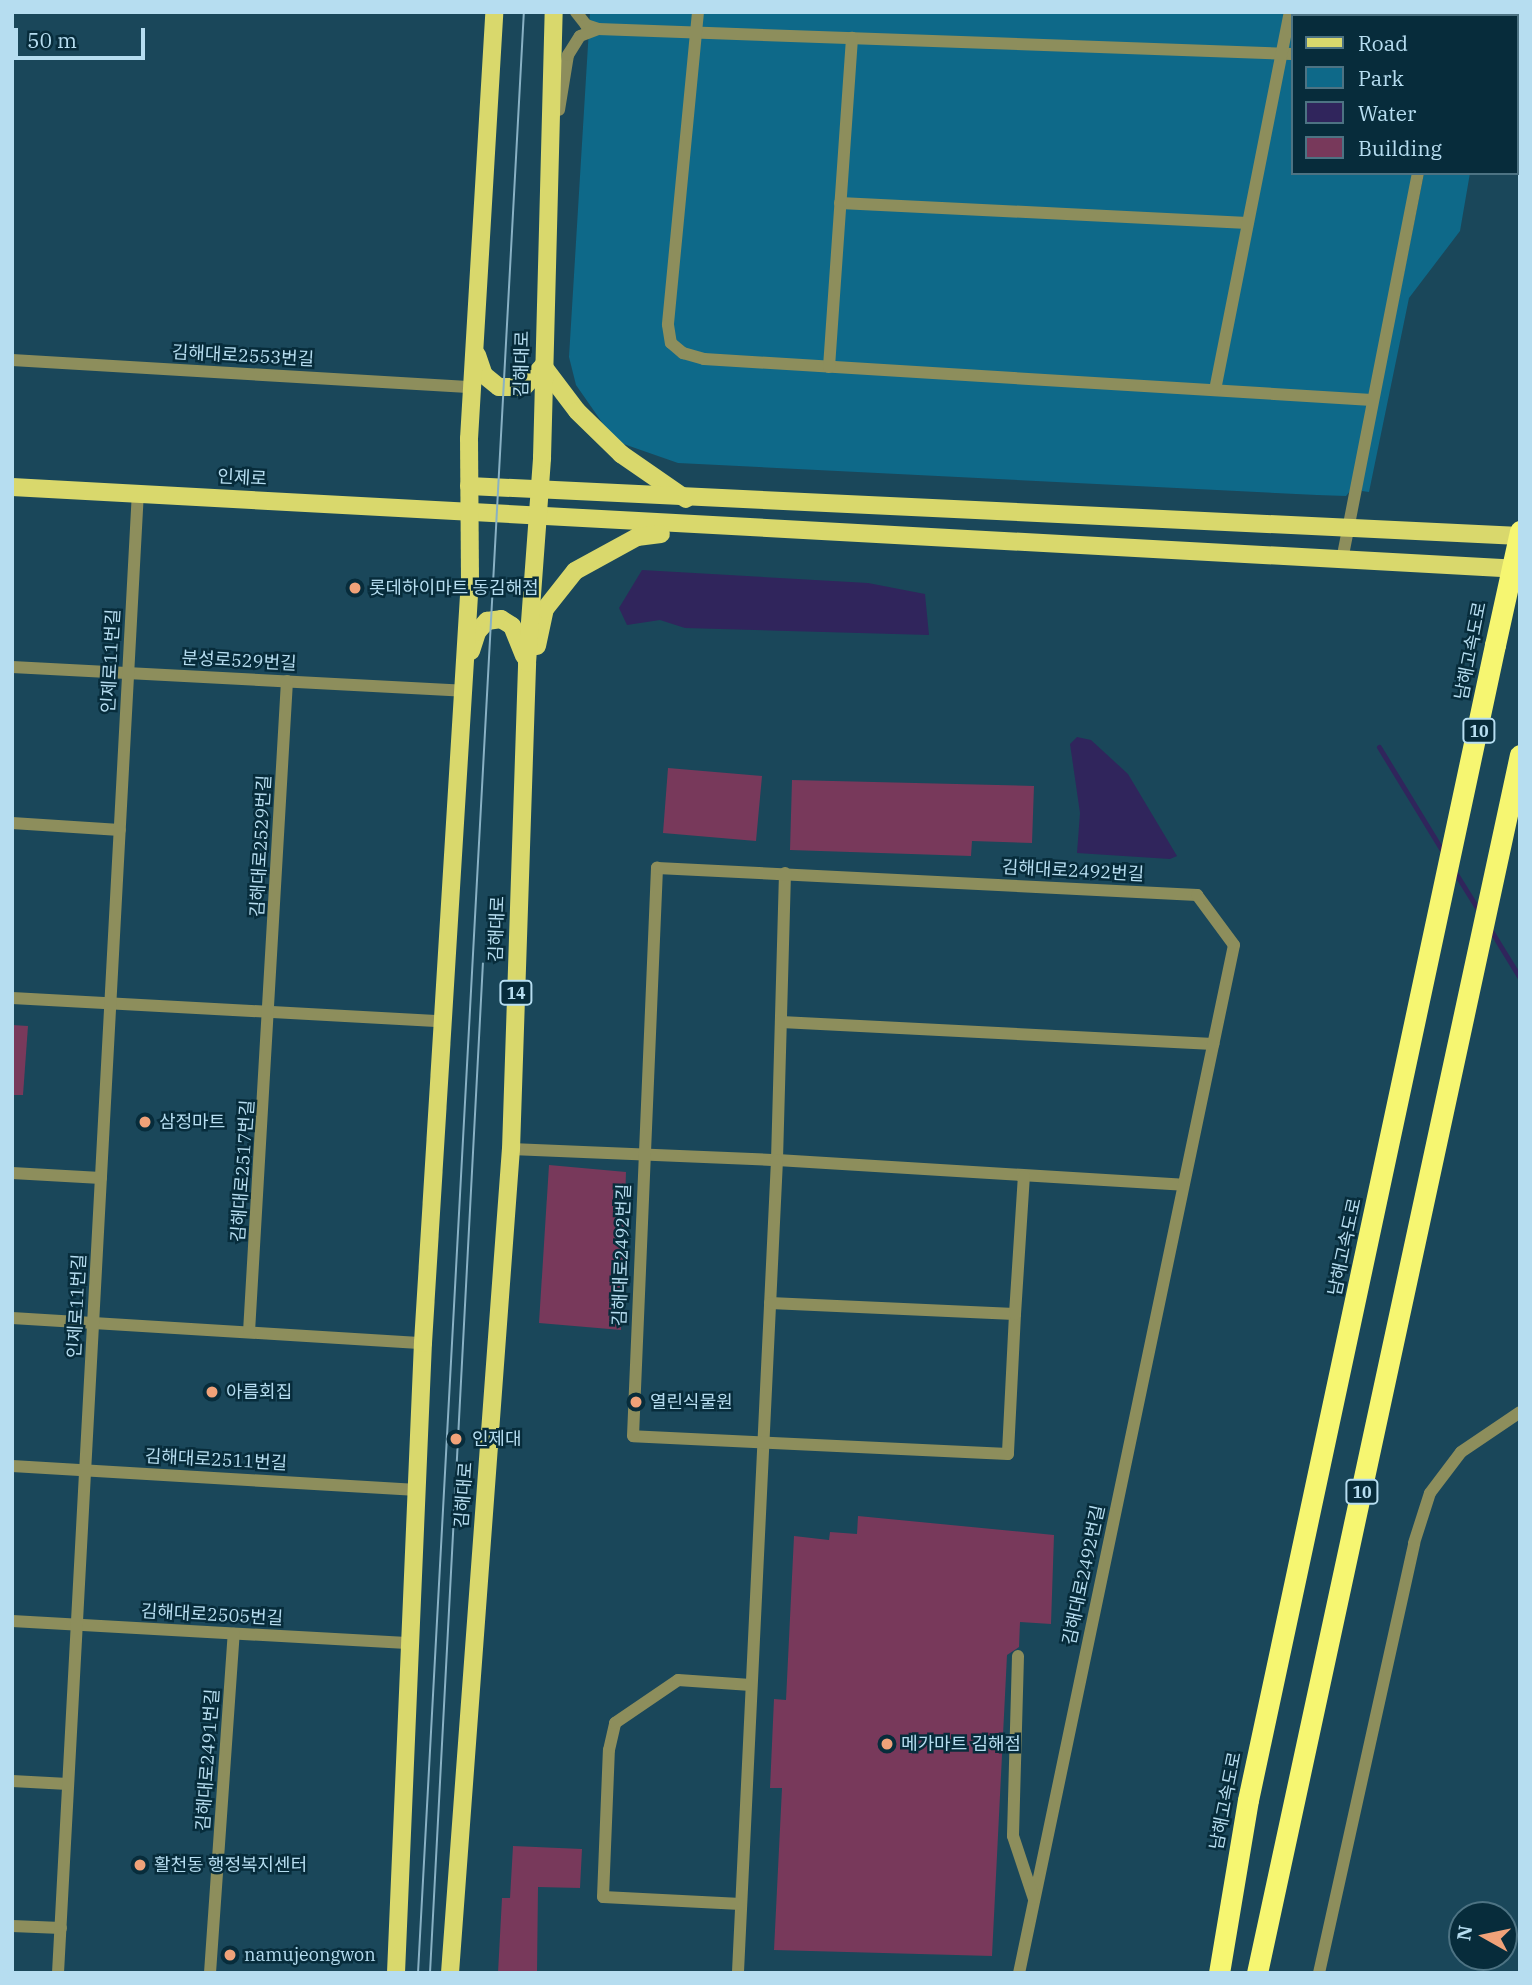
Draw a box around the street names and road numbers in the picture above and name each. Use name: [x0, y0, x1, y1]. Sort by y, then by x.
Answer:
street label: 김해대로: [511, 331, 533, 397]
street label: 김해대로2553번길: [171, 341, 315, 371]
street label: 인제로: [217, 466, 267, 490]
street label: 남해고속도로: [1451, 600, 1491, 702]
street label: 인제로11번길: [97, 608, 125, 714]
street label: 분성로529번길: [181, 647, 297, 675]
road number: 10: [1462, 718, 1496, 744]
street label: 김해대로2529번길: [246, 774, 276, 918]
street label: 김해대로2492번길: [1001, 856, 1145, 886]
street label: 김해대로: [485, 896, 509, 962]
road number: 14: [498, 981, 534, 1006]
street label: 김해대로2517번길: [227, 1099, 259, 1243]
street label: 김해대로2492번길: [609, 1183, 635, 1327]
street label: 남해고속도로: [1324, 1196, 1366, 1298]
street label: 인제로11번길: [63, 1253, 91, 1359]
street label: 김해대로2511번길: [144, 1445, 288, 1475]
street label: 김해대로: [451, 1461, 477, 1529]
road number: 10: [1344, 1480, 1380, 1504]
street label: 김해대로2492번길: [1059, 1503, 1109, 1647]
street label: 김해대로2505번길: [140, 1600, 284, 1630]
street label: 김해대로2491번길: [192, 1688, 224, 1832]
street label: 남해고속도로: [1206, 1750, 1246, 1852]

